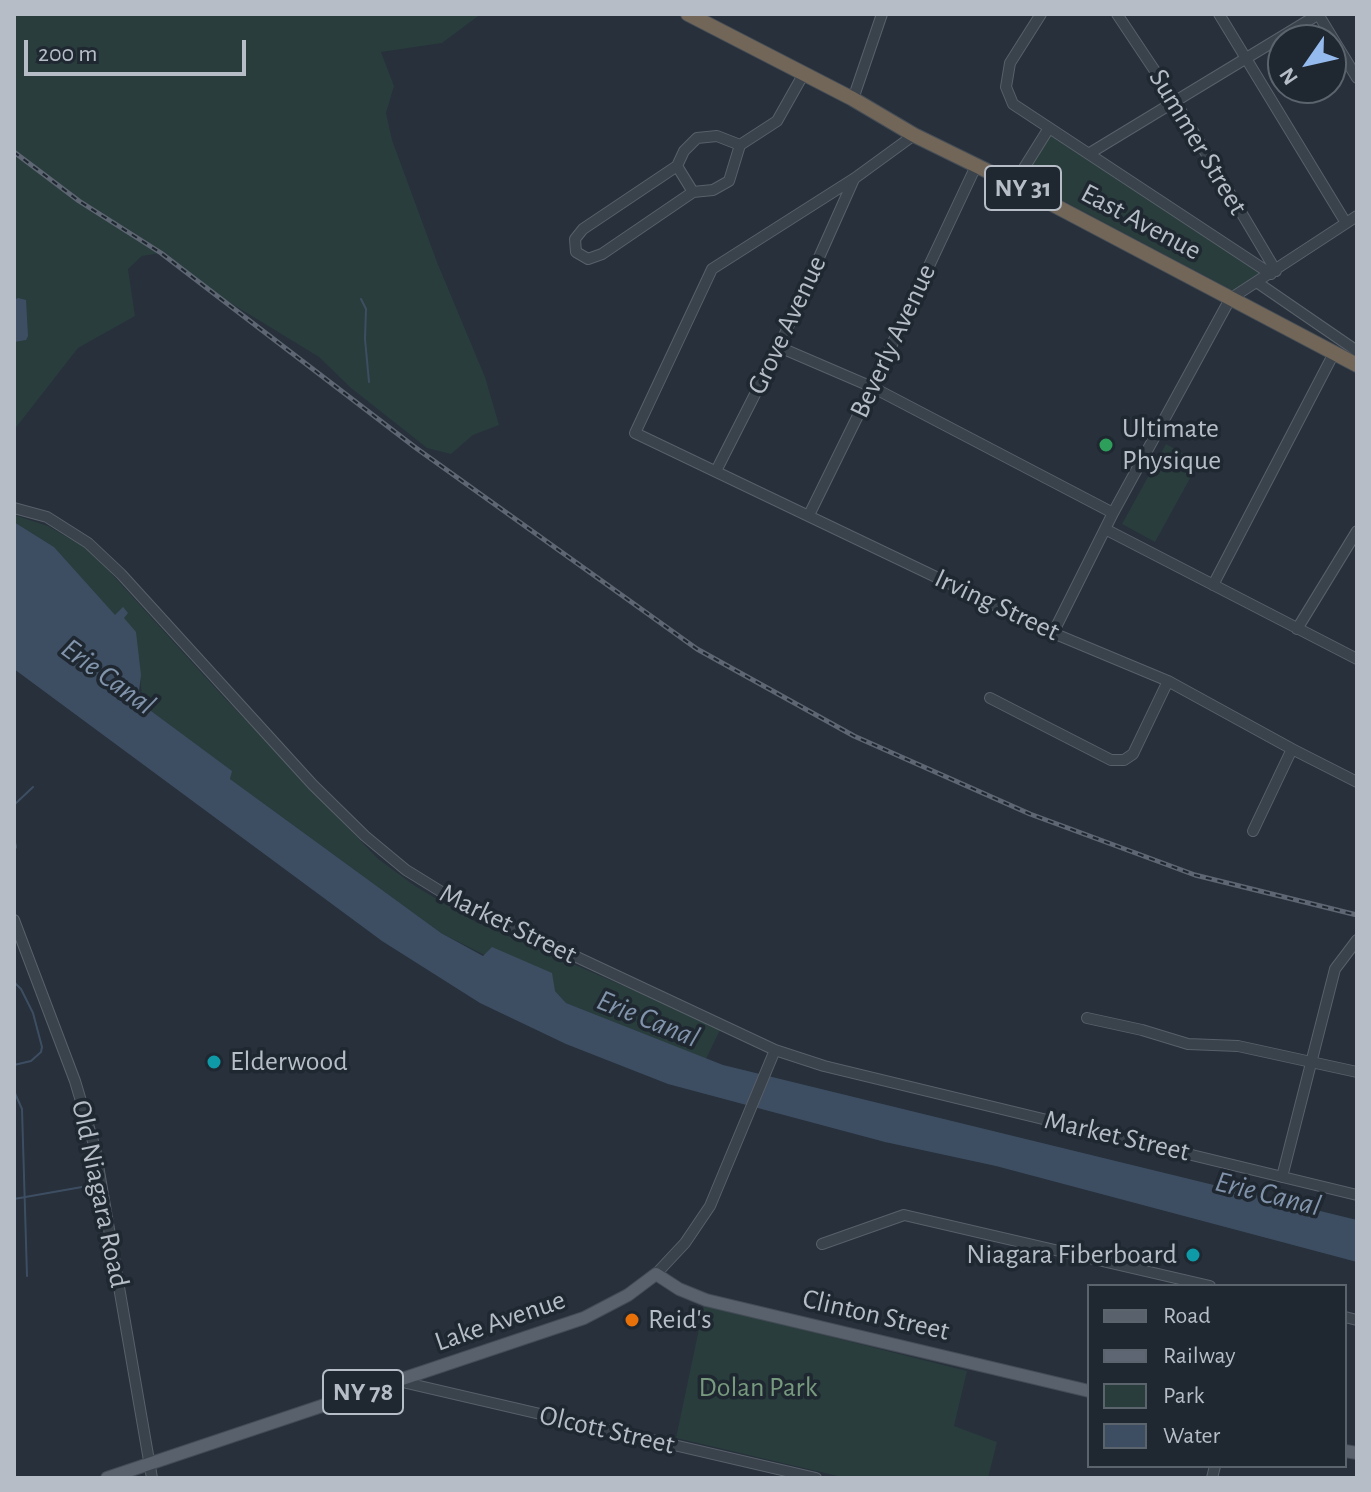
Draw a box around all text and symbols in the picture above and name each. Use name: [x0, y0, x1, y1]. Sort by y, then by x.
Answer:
scale bar: [28, 24, 250, 74]
north arrow: [1267, 24, 1347, 104]
text: 200 m: [38, 42, 97, 66]
street label: Summer Street: [1141, 63, 1255, 221]
text: N: [1275, 64, 1302, 89]
road number: NY 31: [985, 166, 1061, 210]
street label: East Avenue: [1075, 176, 1207, 268]
street label: Grove Avenue: [740, 250, 834, 400]
street label: Beverly Avenue: [843, 259, 943, 423]
place label: Ultimate Physique: [1122, 412, 1221, 478]
marker: Ultimate Physique: [1097, 436, 1115, 454]
street label: Irving Street: [929, 561, 1065, 649]
water label: Erie Canal: [54, 631, 162, 723]
street label: Market Street: [434, 876, 582, 972]
water label: Erie Canal: [591, 982, 705, 1056]
place label: Elderwood: [230, 1045, 348, 1079]
marker: Elderwood: [205, 1053, 223, 1071]
street label: Old Niagara Road: [64, 1097, 136, 1291]
street label: Market Street: [1041, 1103, 1193, 1169]
water label: Erie Canal: [1211, 1164, 1325, 1224]
place label: Niagara Fiberboard: [966, 1238, 1177, 1272]
marker: Niagara Fiberboard: [1184, 1246, 1202, 1264]
street label: Clinton Street: [799, 1282, 953, 1348]
street label: Lake Avenue: [430, 1283, 570, 1359]
legend: [1087, 1284, 1347, 1468]
place label: Reid's: [648, 1303, 712, 1337]
text: Road: [1163, 1304, 1211, 1328]
marker: Reid's: [623, 1311, 641, 1329]
text: Railway: [1163, 1344, 1235, 1368]
road number: NY 78: [323, 1370, 403, 1414]
park label: Dolan Park: [699, 1371, 817, 1405]
text: Park: [1163, 1384, 1204, 1408]
street label: Olcott Street: [536, 1398, 678, 1462]
text: Water: [1163, 1424, 1220, 1448]

